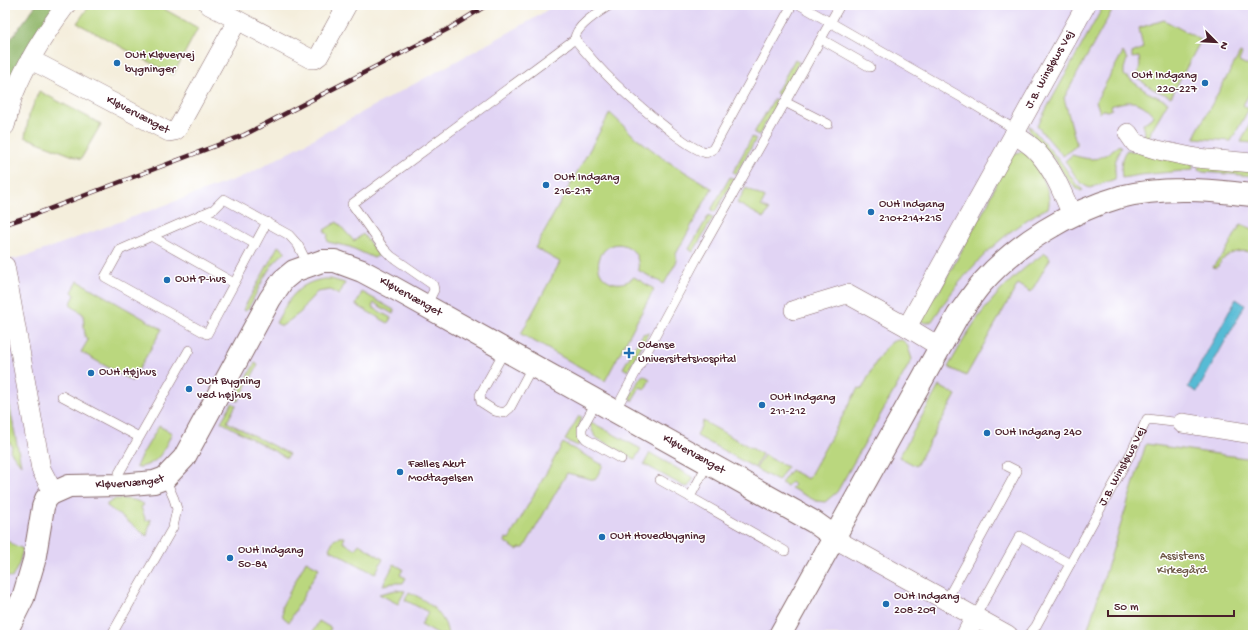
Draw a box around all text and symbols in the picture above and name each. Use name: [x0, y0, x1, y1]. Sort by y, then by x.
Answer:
north arrow: [1196, 22, 1236, 62]
street label: J.B. Winsløws Vej: [1023, 28, 1077, 111]
text: N: [1216, 40, 1230, 51]
place label: OUH Kløvervej bygninger: [125, 49, 195, 77]
marker: OUH Kløvervej bygninger: [112, 58, 122, 68]
place label: OUH Indgang 220-227: [1132, 69, 1198, 97]
marker: OUH Indgang 220-227: [1200, 78, 1210, 88]
street label: Kløvervænget: [103, 93, 172, 138]
place label: OUH Indgang 216-217: [554, 171, 620, 199]
marker: OUH Indgang 216-217: [541, 180, 551, 190]
place label: OUH Indgang 210+214+215: [879, 198, 945, 226]
marker: OUH Indgang 210+214+215: [866, 207, 876, 217]
place label: OUH P-hus: [175, 273, 226, 287]
street label: Kløvervænget: [377, 274, 445, 321]
marker: OUH P-hus: [162, 275, 172, 285]
place label: Odense Universitetshospital: [638, 339, 737, 367]
marker: Odense Universitetshospital: [623, 347, 635, 359]
place label: OUH Højhus: [99, 366, 156, 380]
marker: OUH Højhus: [86, 368, 96, 378]
place label: OUH Bygning ved højhus: [197, 375, 261, 403]
marker: OUH Bygning ved højhus: [184, 384, 194, 394]
place label: OUH Indgang 211-212: [770, 391, 836, 419]
marker: OUH Indgang 211-212: [757, 400, 767, 410]
street label: J.B. Winsløws Vej: [1096, 425, 1149, 509]
place label: OUH Indgang 240: [995, 426, 1082, 440]
marker: OUH Indgang 240: [982, 428, 992, 438]
street label: Kløvervænget: [660, 432, 728, 478]
place label: Fælles Akut Modtagelsen: [407, 458, 473, 486]
marker: Fælles Akut Modtagelsen: [395, 467, 405, 477]
street label: Kløvervænget: [95, 471, 167, 492]
place label: OUH Hovedbygning: [610, 530, 706, 544]
marker: OUH Hovedbygning: [597, 532, 607, 542]
place label: OUH Indgang 50-84: [238, 544, 304, 572]
park label: Assistens Kirkegård: [1157, 550, 1208, 578]
marker: OUH Indgang 50-84: [225, 553, 235, 563]
place label: OUH Indgang 208-209: [894, 590, 960, 618]
scale bar: [1108, 592, 1234, 618]
marker: OUH Indgang 208-209: [881, 599, 891, 609]
text: 50 m: [1114, 601, 1139, 615]

